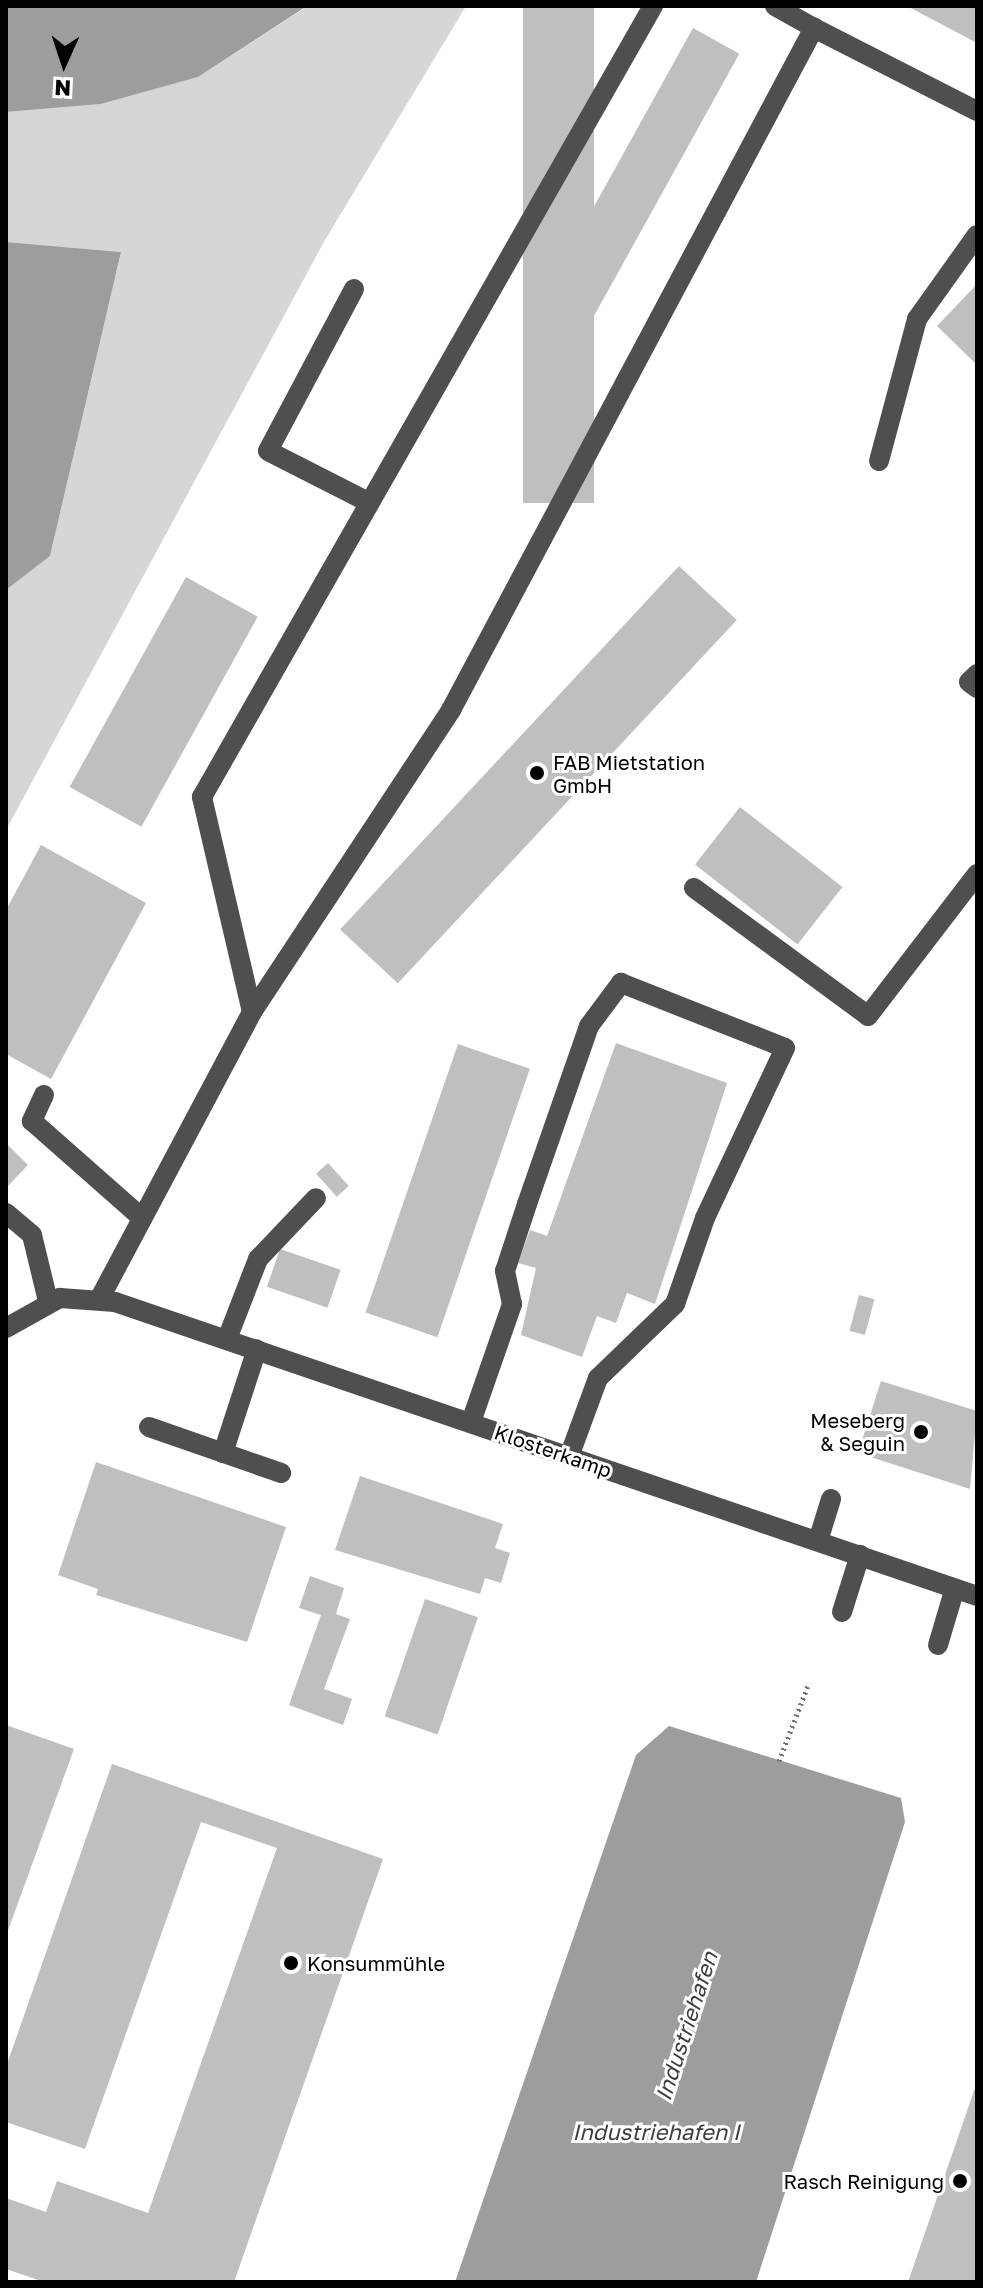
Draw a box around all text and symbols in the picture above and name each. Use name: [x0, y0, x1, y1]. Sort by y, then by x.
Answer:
north arrow: [24, 24, 104, 104]
text: N: [54, 75, 72, 102]
place label: FAB Mietstation GmbH: [553, 750, 705, 797]
marker: FAB Mietstation GmbH: [528, 764, 546, 782]
place label: Meseberg & Seguin: [810, 1408, 905, 1455]
street label: Klosterkamp: [491, 1420, 615, 1482]
marker: Meseberg & Seguin: [912, 1423, 930, 1441]
water label: Industriehafen: [649, 1948, 723, 2104]
place label: Konsummühle: [307, 1951, 445, 1975]
marker: Konsummühle: [282, 1954, 300, 1972]
water label: Industriehafen I: [572, 2119, 740, 2145]
place label: Rasch Reinigung: [783, 2169, 944, 2193]
marker: Rasch Reinigung: [951, 2172, 969, 2190]

